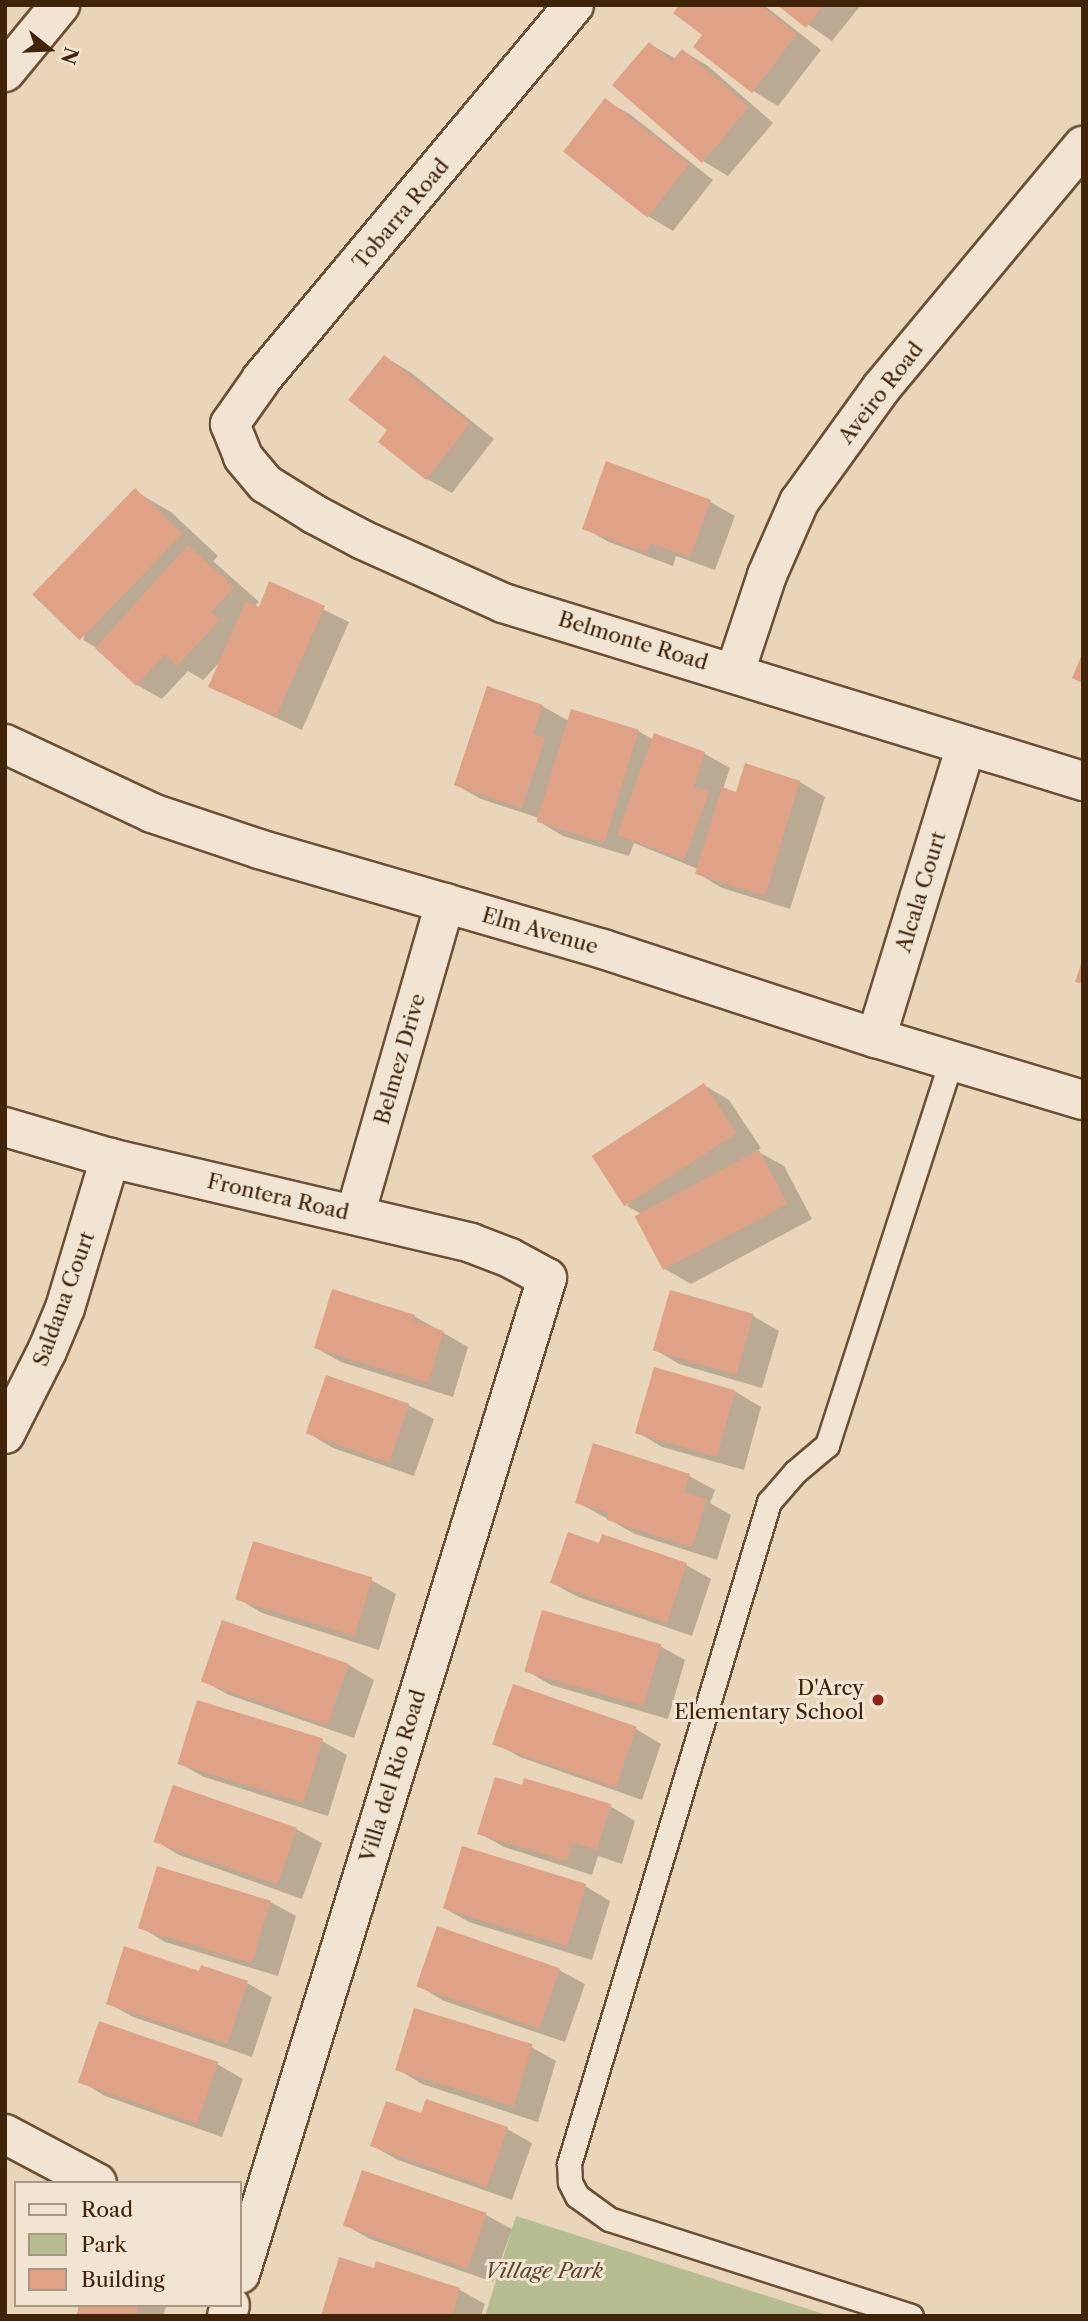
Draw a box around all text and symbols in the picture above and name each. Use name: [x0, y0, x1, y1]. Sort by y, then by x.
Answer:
north arrow: [14, 14, 84, 84]
text: N: [56, 44, 83, 67]
street label: Tobarra Road: [347, 154, 455, 274]
street label: Aveiro Road: [833, 337, 929, 449]
street label: Belmonte Road: [555, 606, 711, 676]
street label: Alcala Court: [891, 829, 951, 955]
street label: Elm Avenue: [479, 902, 601, 960]
street label: Belmez Drive: [369, 991, 431, 1127]
street label: Frontera Road: [205, 1168, 351, 1226]
street label: Saldana Court: [28, 1228, 100, 1370]
place label: D'Arcy Elementary School: [674, 1675, 864, 1725]
street label: Villa del Rio Road: [355, 1687, 431, 1865]
marker: D'Arcy Elementary School: [870, 1692, 886, 1708]
legend: [14, 2181, 242, 2307]
text: Road: [81, 2197, 133, 2222]
text: Park: [81, 2232, 127, 2257]
park label: Village Park: [485, 2258, 603, 2284]
text: Building: [81, 2267, 165, 2292]

